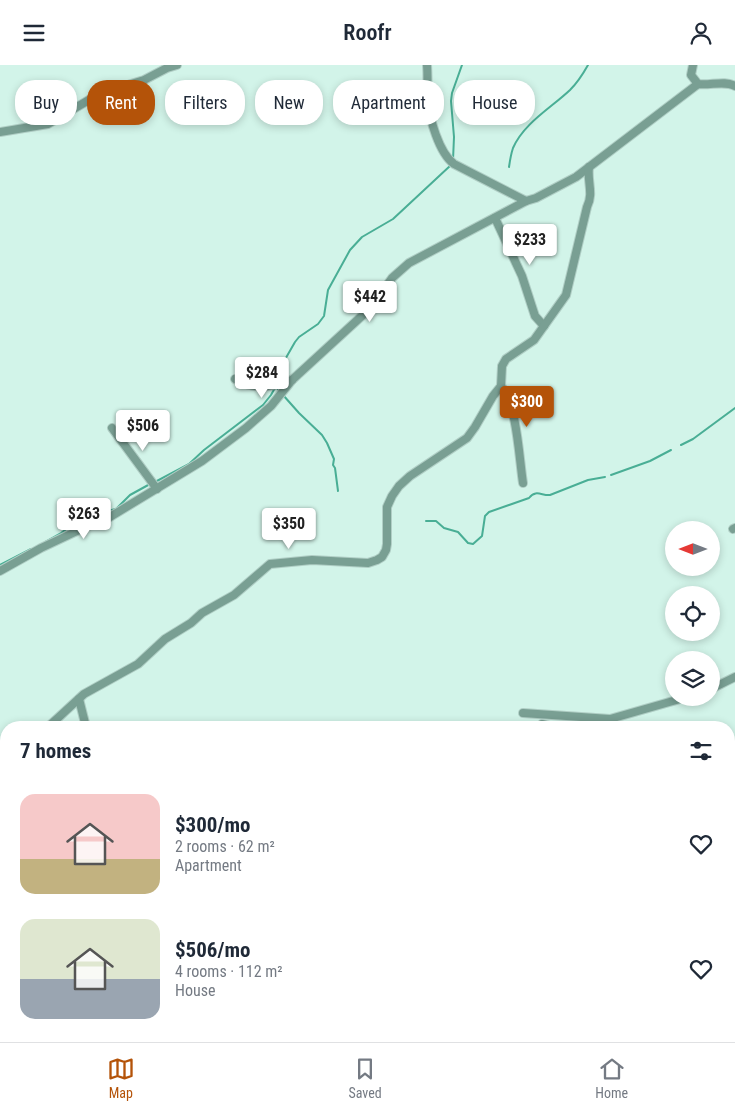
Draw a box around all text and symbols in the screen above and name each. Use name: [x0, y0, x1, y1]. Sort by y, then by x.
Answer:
icon: menu: [20, 19, 48, 47]
icon: person: [687, 19, 715, 47]
text: Roofr: [343, 20, 392, 45]
chip: Buy: [15, 80, 77, 125]
chip: Rent: [87, 80, 155, 125]
chip: Filters: [165, 80, 245, 125]
chip: New: [255, 80, 323, 125]
chip: Apartment: [333, 80, 444, 125]
chip: House: [454, 80, 535, 125]
pin: $233: [500, 223, 560, 266]
text: $233: [514, 230, 546, 249]
pin: $442: [340, 281, 400, 323]
text: $442: [354, 287, 386, 306]
pin: $284: [232, 357, 292, 399]
text: $284: [246, 363, 278, 382]
pin: $300: [497, 385, 557, 428]
text: $300: [511, 392, 543, 411]
pin: $506: [113, 409, 173, 452]
text: $506: [127, 416, 159, 435]
pin: $263: [54, 497, 114, 540]
text: $263: [68, 504, 100, 523]
pin: $350: [259, 507, 319, 550]
text: $350: [273, 514, 305, 533]
north arrow: [665, 521, 720, 576]
map controls: [665, 521, 720, 706]
button: locate: [665, 586, 720, 641]
button: layers: [665, 651, 720, 706]
icon: filters: [687, 737, 715, 765]
text: 7 homes: [20, 739, 91, 763]
text: $300/mo: [175, 813, 250, 837]
icon: home: [60, 814, 120, 874]
icon: heart: [687, 830, 715, 858]
text: 2 rooms · 62 m²: [175, 837, 275, 856]
text: Apartment: [175, 856, 242, 875]
text: $506/mo: [175, 938, 250, 962]
icon: home: [60, 939, 120, 999]
icon: heart: [687, 955, 715, 983]
text: 4 rooms · 112 m²: [175, 962, 283, 981]
text: House: [175, 981, 215, 1000]
tab: Map: [107, 1055, 135, 1101]
tab: Saved: [348, 1055, 382, 1101]
tab: Home: [595, 1055, 628, 1101]

